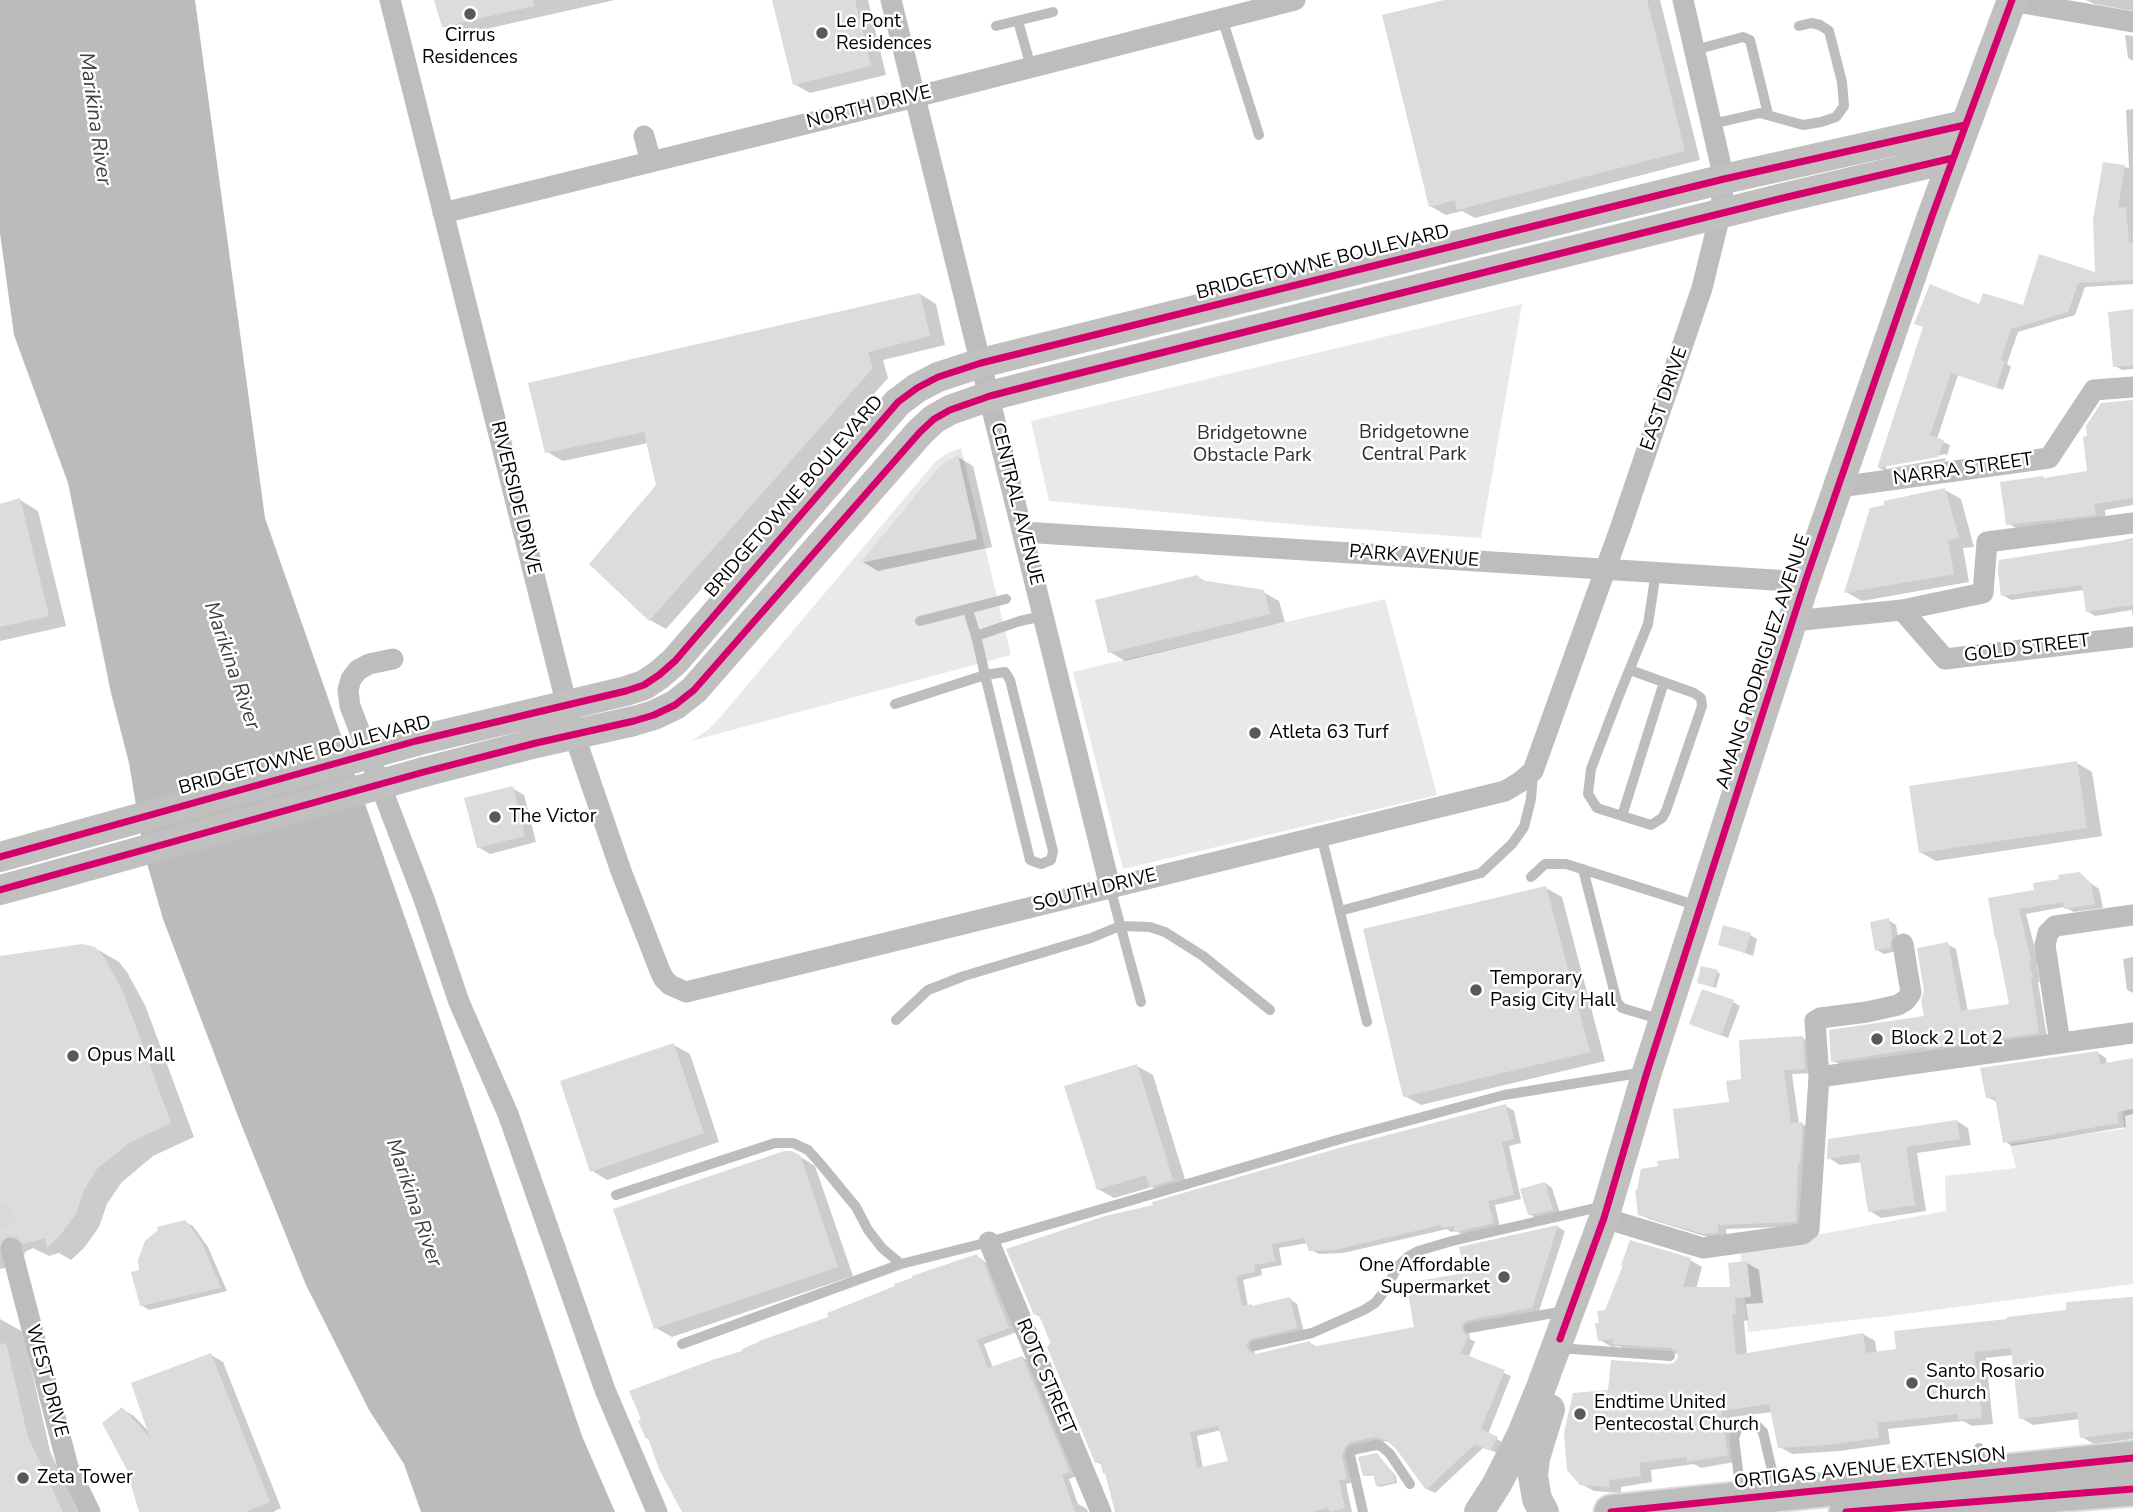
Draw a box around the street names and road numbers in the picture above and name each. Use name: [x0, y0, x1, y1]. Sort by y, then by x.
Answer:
street label: NORTH DRIVE: [804, 82, 934, 134]
street label: BRIDGETOWNE BOULEVARD: [1194, 220, 1452, 306]
street label: EAST DRIVE: [1637, 344, 1693, 454]
street label: BRIDGETOWNE BOULEVARD: [701, 391, 889, 603]
street label: RIVERSIDE DRIVE: [485, 419, 545, 577]
street label: CENTRAL AVENUE: [985, 420, 1047, 588]
street label: NARRA STREET: [1892, 449, 2034, 491]
street label: AMANG RODRIGUEZ AVENUE: [1712, 532, 1816, 792]
street label: PARK AVENUE: [1348, 541, 1480, 573]
street label: GOLD STREET: [1963, 630, 2091, 668]
street label: BRIDGETOWNE BOULEVARD: [176, 711, 434, 801]
street label: SOUTH DRIVE: [1031, 865, 1159, 917]
street label: ROTC STREET: [1010, 1316, 1080, 1438]
street label: WEST DRIVE: [20, 1322, 72, 1440]
street label: ORTIGAS AVENUE EXTENSION: [1733, 1443, 2007, 1495]

